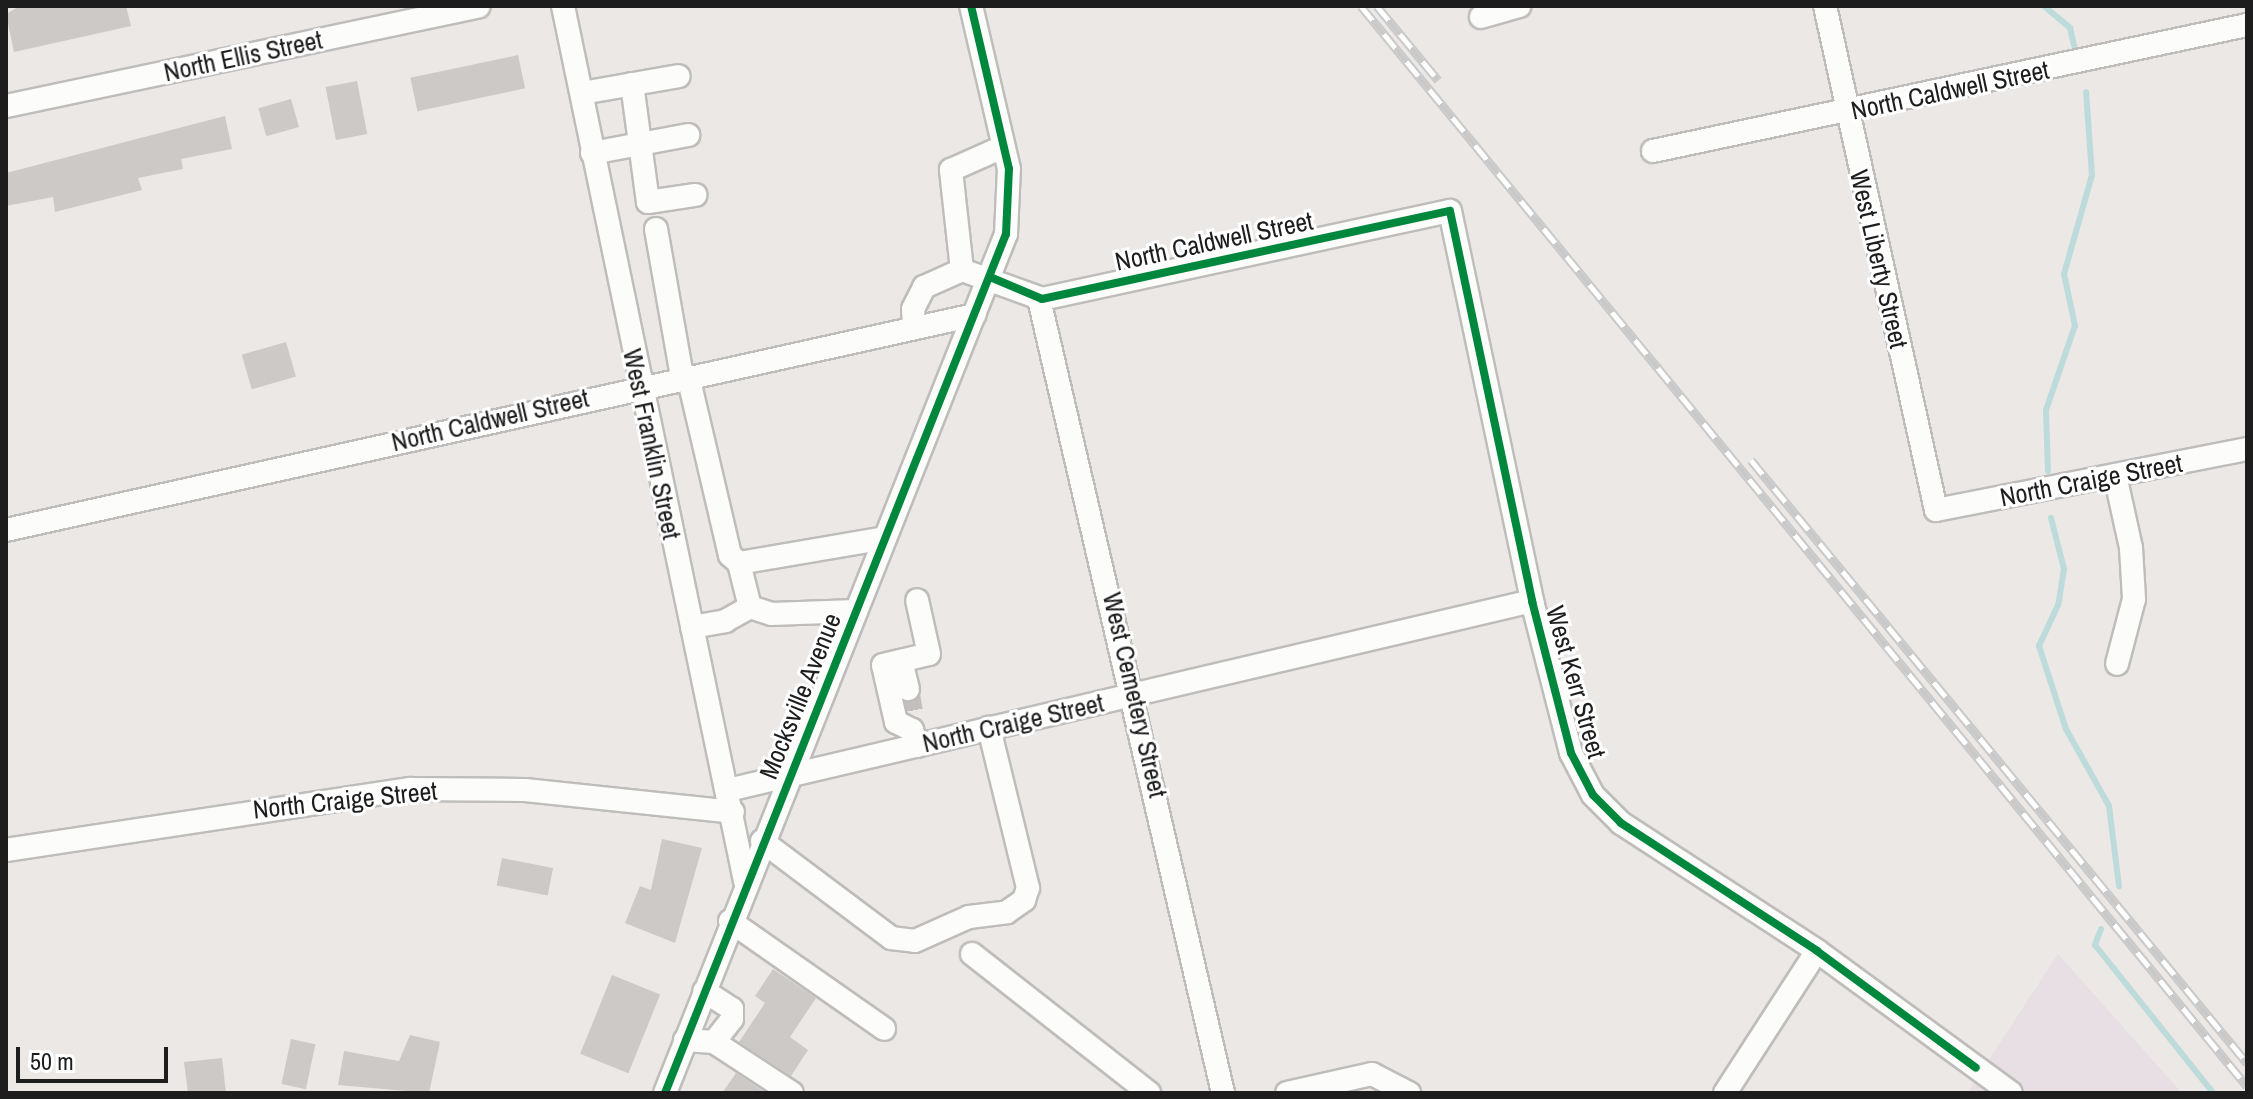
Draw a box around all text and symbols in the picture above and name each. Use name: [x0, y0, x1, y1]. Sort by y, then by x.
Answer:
street label: North Ellis Street: [161, 24, 325, 88]
street label: North Caldwell Street: [1848, 54, 2052, 126]
street label: West Liberty Street: [1843, 167, 1915, 351]
street label: North Caldwell Street: [1112, 205, 1316, 277]
street label: West Franklin Street: [617, 346, 687, 542]
street label: North Caldwell Street: [388, 382, 592, 458]
street label: North Craige Street: [1997, 447, 2185, 513]
street label: West Cemetery Street: [1096, 589, 1174, 801]
street label: West Kerr Street: [1539, 602, 1613, 762]
street label: Mocksville Avenue: [752, 608, 848, 784]
street label: North Craige Street: [919, 687, 1107, 759]
street label: North Craige Street: [251, 775, 439, 825]
scale bar: [20, 1031, 172, 1081]
text: 50 m: [30, 1045, 74, 1077]

